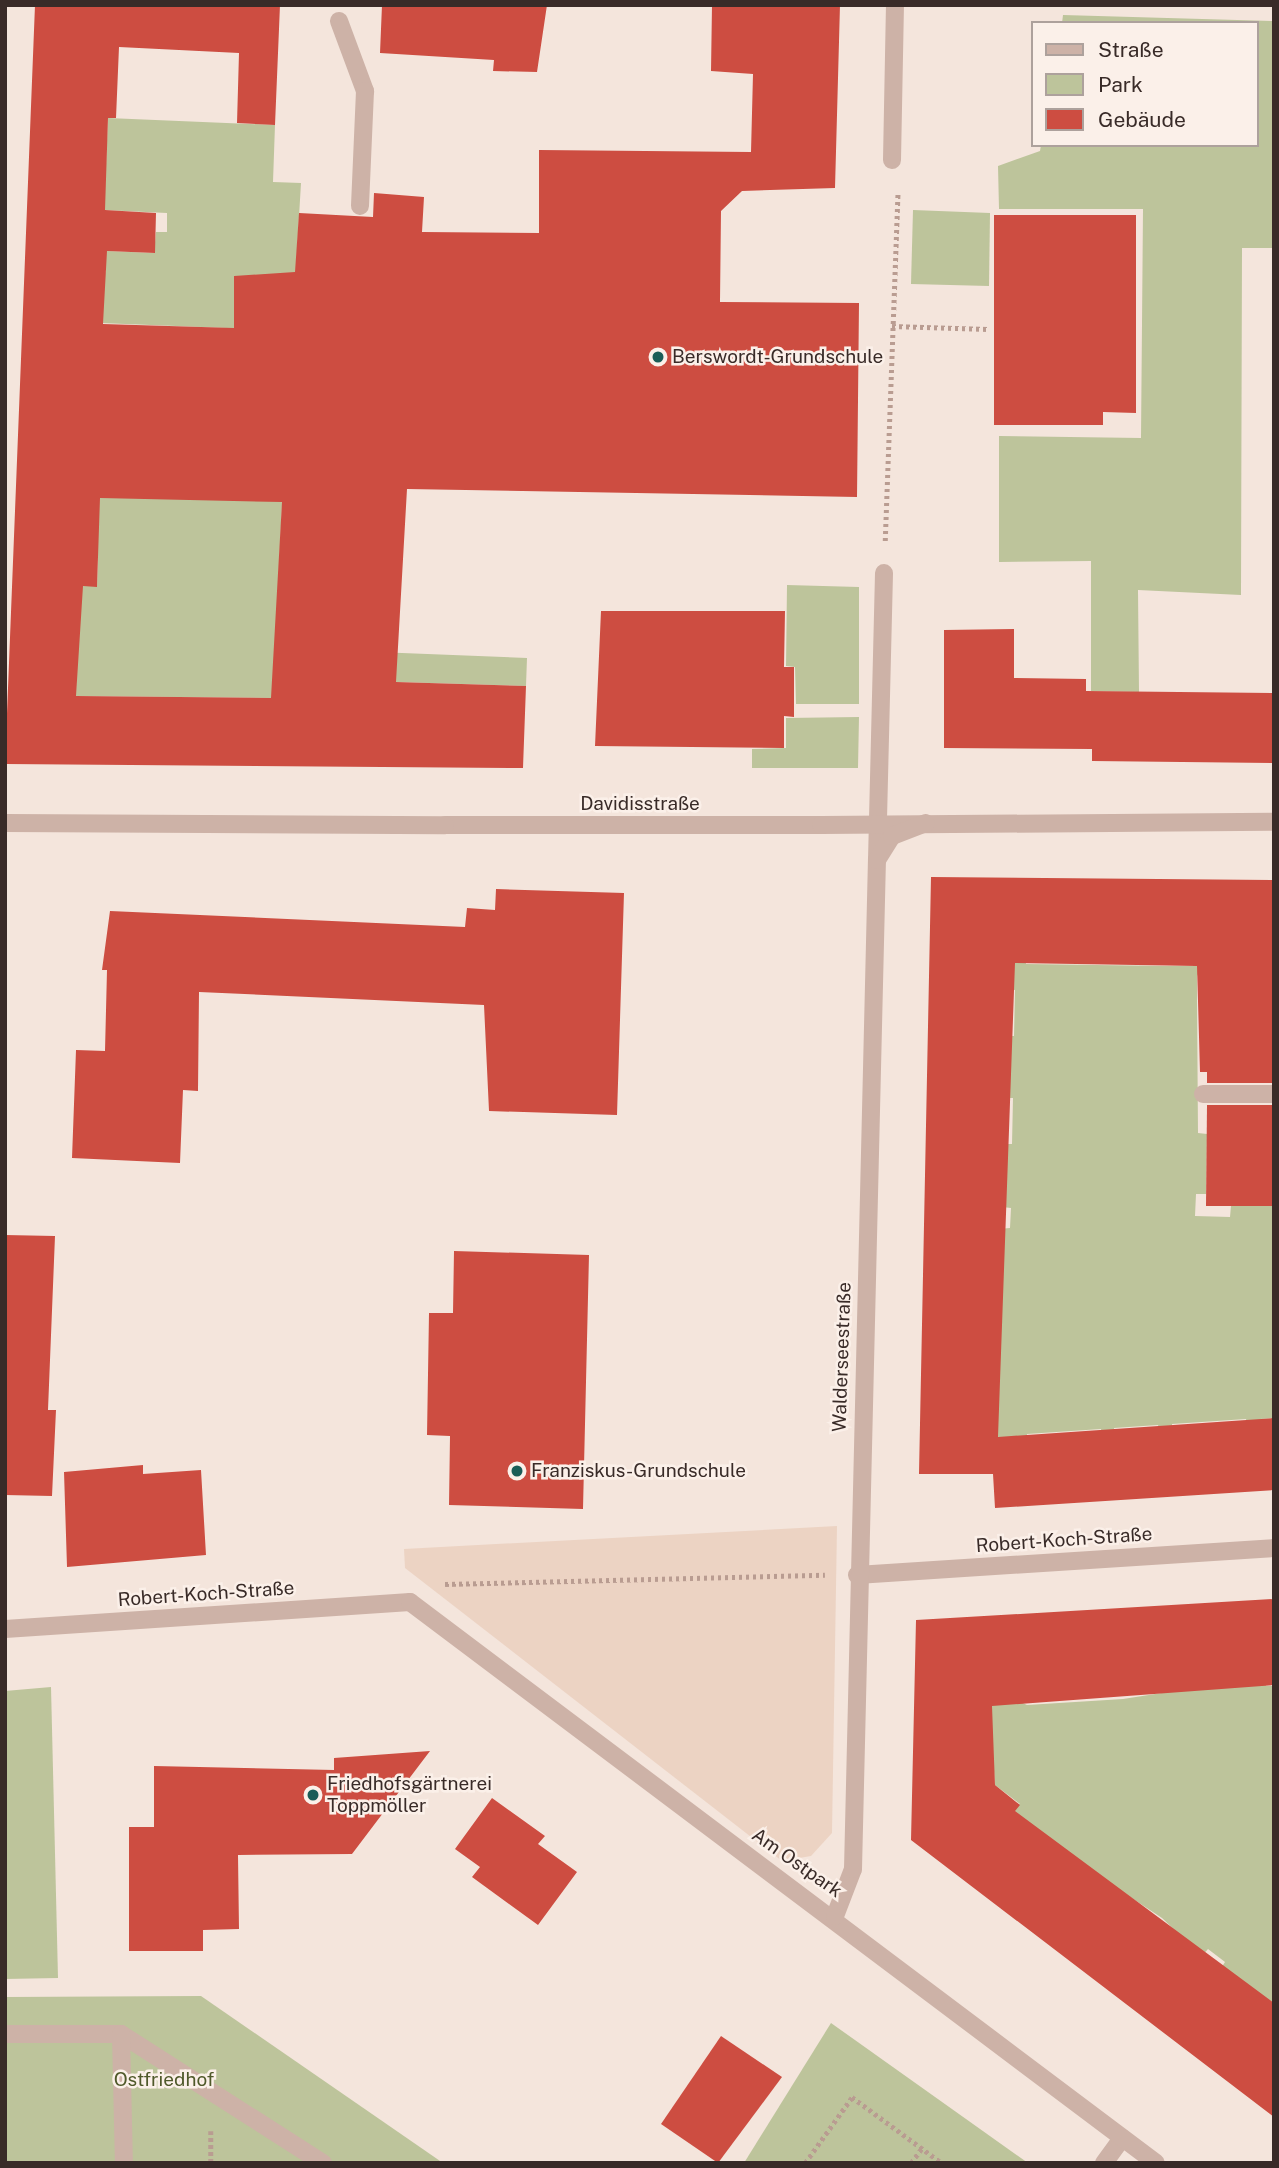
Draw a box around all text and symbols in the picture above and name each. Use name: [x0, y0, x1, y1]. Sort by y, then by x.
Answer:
legend: [1030, 21, 1258, 147]
text: Straße: [1098, 37, 1164, 62]
text: Park: [1098, 72, 1143, 97]
text: Gebäude: [1098, 107, 1186, 132]
place label: Berswordt-Grundschule: [672, 346, 883, 368]
marker: Berswordt-Grundschule: [650, 349, 666, 365]
street label: Davidisstraße: [580, 793, 700, 815]
street label: Walderseestraße: [828, 1282, 856, 1432]
place label: Franziskus-Grundschule: [531, 1460, 746, 1482]
marker: Franziskus-Grundschule: [509, 1463, 525, 1479]
street label: Robert-Koch-Straße: [975, 1522, 1153, 1558]
street label: Robert-Koch-Straße: [117, 1576, 295, 1612]
place label: Friedhofsgärtnerei Toppmöller: [327, 1773, 492, 1817]
marker: Friedhofsgärtnerei Toppmöller: [305, 1787, 321, 1803]
street label: Am Ostpark: [747, 1824, 847, 1902]
park label: Ostfriedhof: [114, 2069, 214, 2091]

